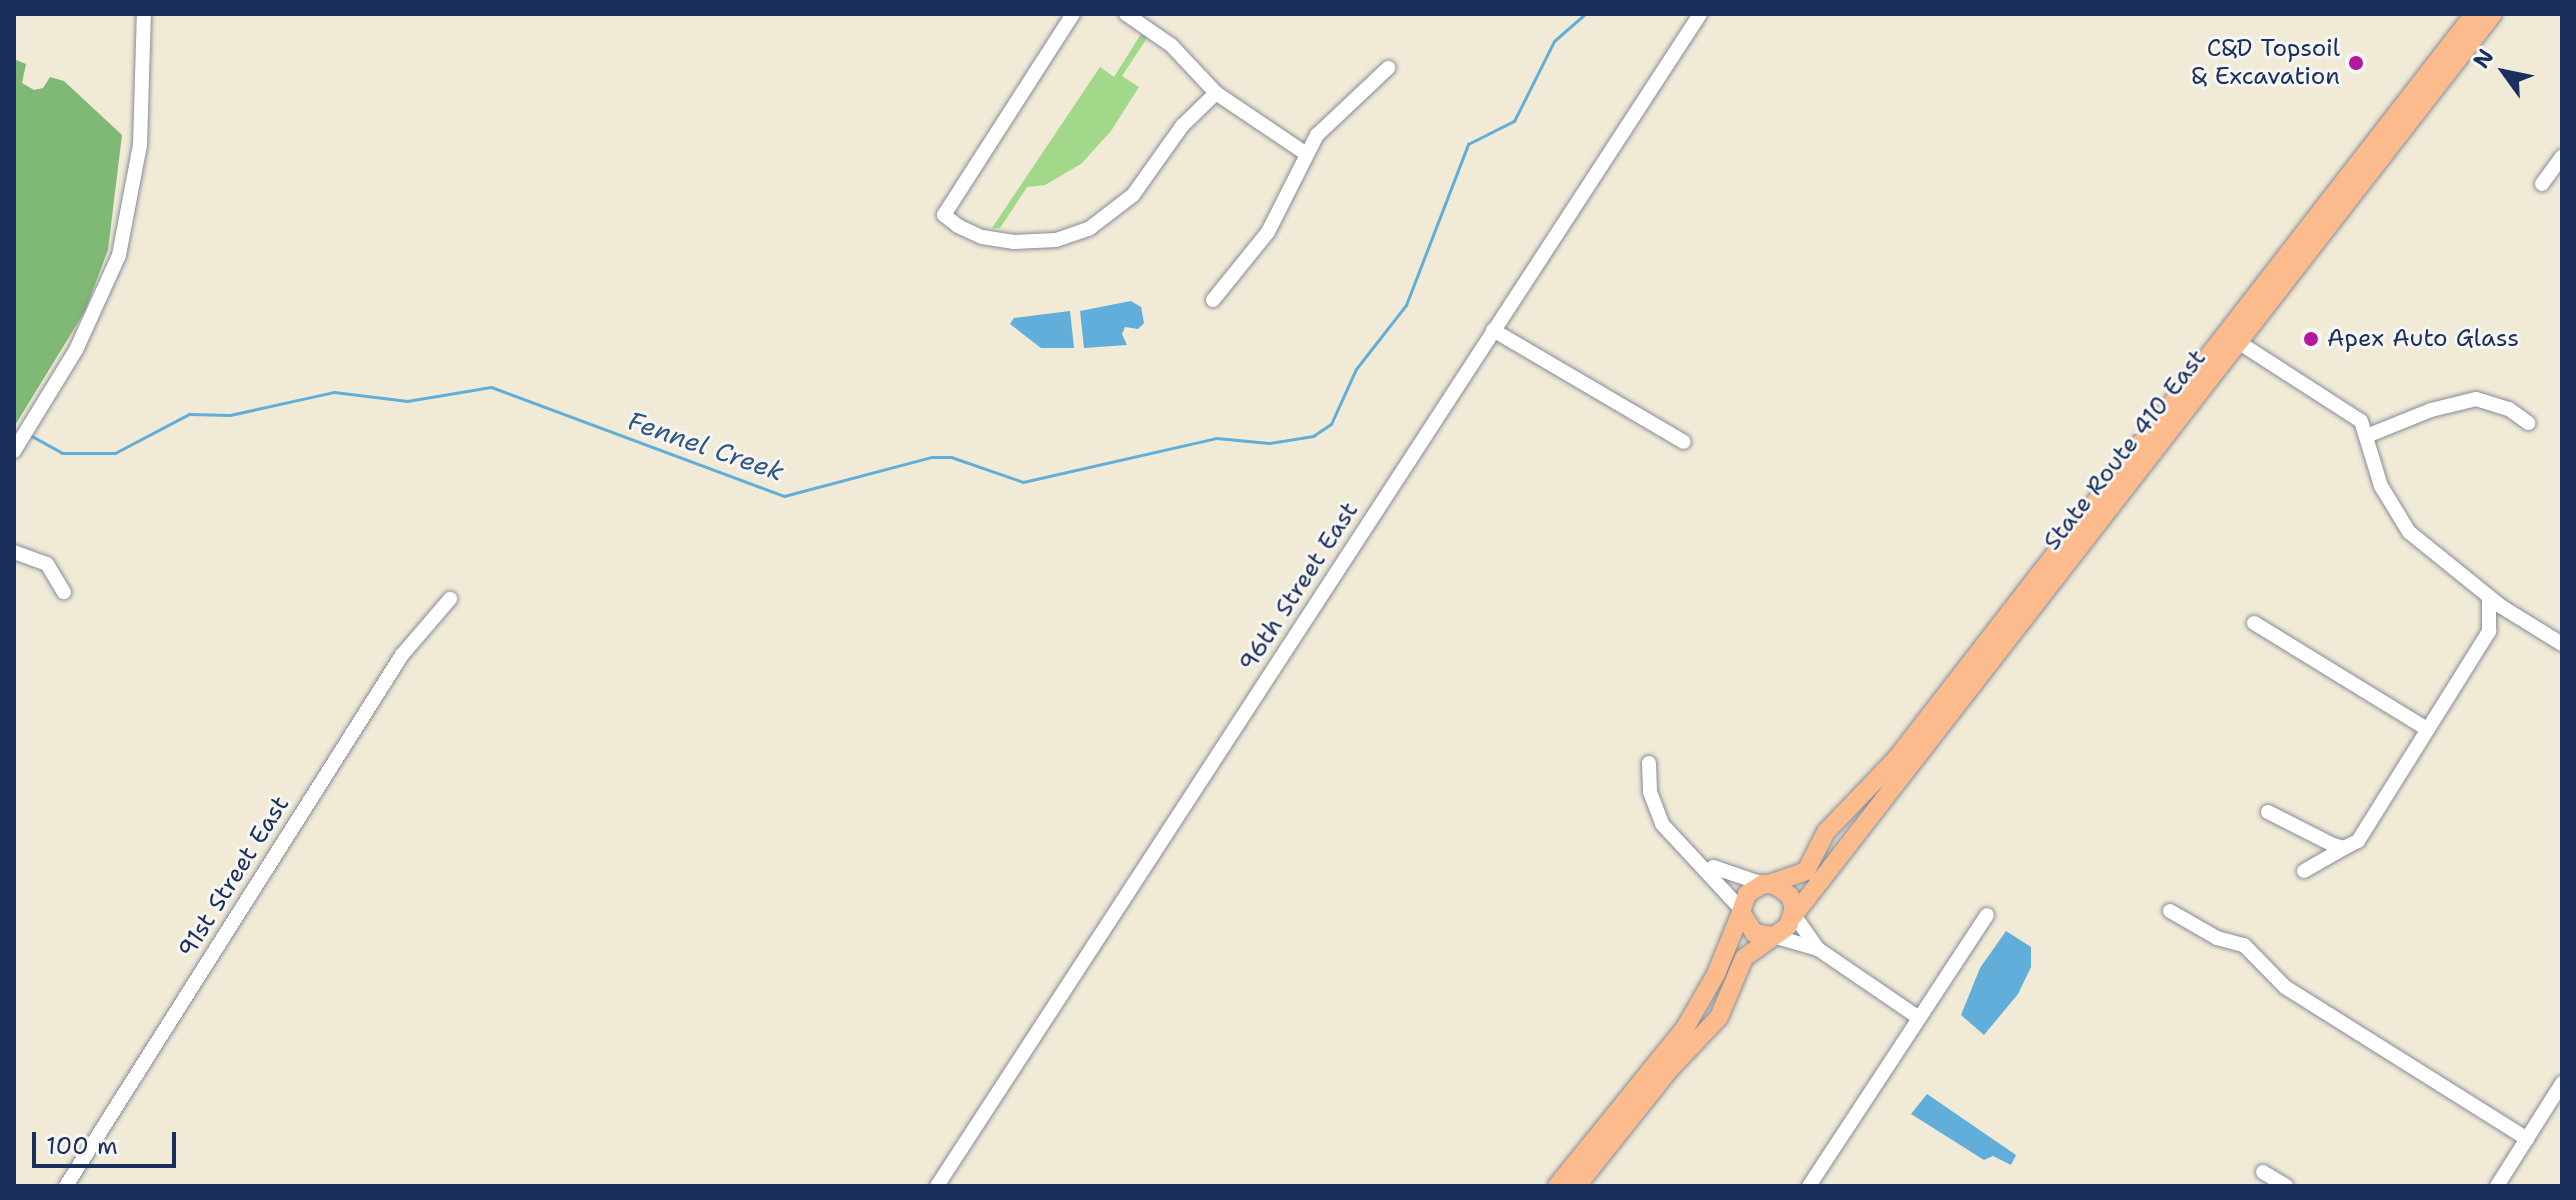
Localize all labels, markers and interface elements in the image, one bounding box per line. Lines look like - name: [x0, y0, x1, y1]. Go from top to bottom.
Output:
- north arrow: [2464, 32, 2544, 112]
- place label: C&D Topsoil & Excavation: [2192, 35, 2340, 91]
- text: N: [2467, 43, 2500, 74]
- marker: C&D Topsoil & Excavation: [2347, 54, 2365, 72]
- place label: Apex Auto Glass: [2327, 325, 2519, 353]
- marker: Apex Auto Glass: [2302, 330, 2320, 348]
- street label: State Route 410 East: [2038, 344, 2212, 556]
- water label: Fennel Creek: [624, 405, 788, 487]
- street label: 96th Street East: [1234, 497, 1364, 677]
- street label: 91st Street East: [173, 791, 295, 963]
- scale bar: [36, 1116, 180, 1166]
- text: 100 m: [46, 1130, 118, 1162]

